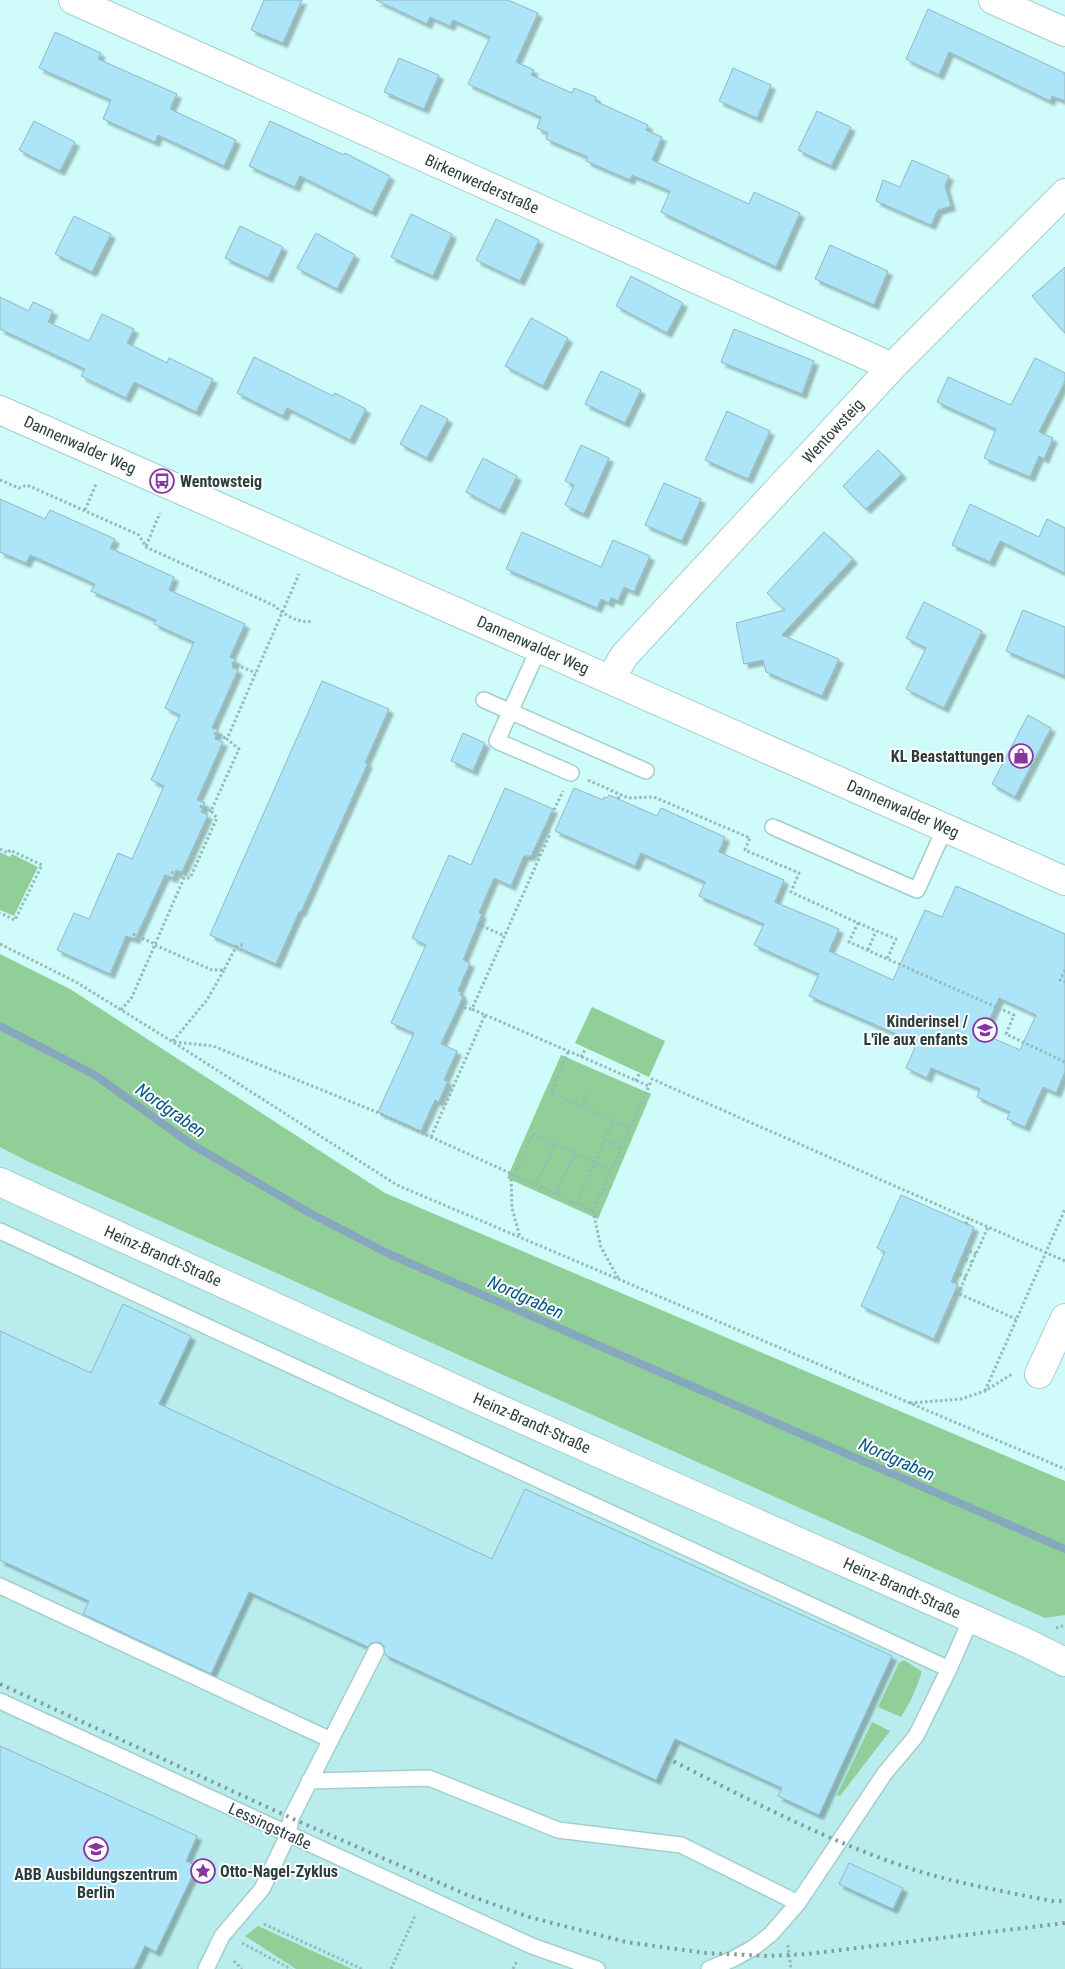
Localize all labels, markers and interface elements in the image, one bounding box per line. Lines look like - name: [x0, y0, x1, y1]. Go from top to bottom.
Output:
- street label: Birkenwerderstraße: [422, 150, 542, 218]
- street label: Wentowsteig: [798, 395, 868, 467]
- street label: Dannenwalder Weg: [21, 412, 139, 478]
- bus stop icon: Wentowsteig: [149, 468, 175, 494]
- place label: Wentowsteig: [180, 472, 262, 491]
- street label: Dannenwalder Weg: [474, 612, 592, 678]
- shop icon: KL Beastattungen: [1008, 743, 1034, 769]
- place label: KL Beastattungen: [891, 747, 1004, 766]
- street label: Dannenwalder Weg: [844, 776, 962, 842]
- place label: Kinderinsel / L'île aux enfants: [864, 1012, 969, 1049]
- school or university icon: Kinderinsel / L'île aux enfants: [972, 1017, 998, 1043]
- water label: Nordgraben: [132, 1078, 210, 1142]
- street label: Heinz-Brandt-Straße: [101, 1222, 225, 1290]
- water label: Nordgraben: [485, 1271, 567, 1323]
- street label: Heinz-Brandt-Straße: [470, 1389, 594, 1457]
- water label: Nordgraben: [856, 1433, 938, 1485]
- street label: Heinz-Brandt-Straße: [840, 1554, 964, 1622]
- street label: Lessingstraße: [226, 1799, 314, 1853]
- school or university icon: ABB Ausbildungszentrum Berlin: [83, 1836, 109, 1862]
- place icon: Otto-Nagel-Zyklus: [190, 1858, 216, 1884]
- place label: Otto-Nagel-Zyklus: [220, 1862, 338, 1881]
- place label: ABB Ausbildungszentrum Berlin: [14, 1865, 178, 1902]

